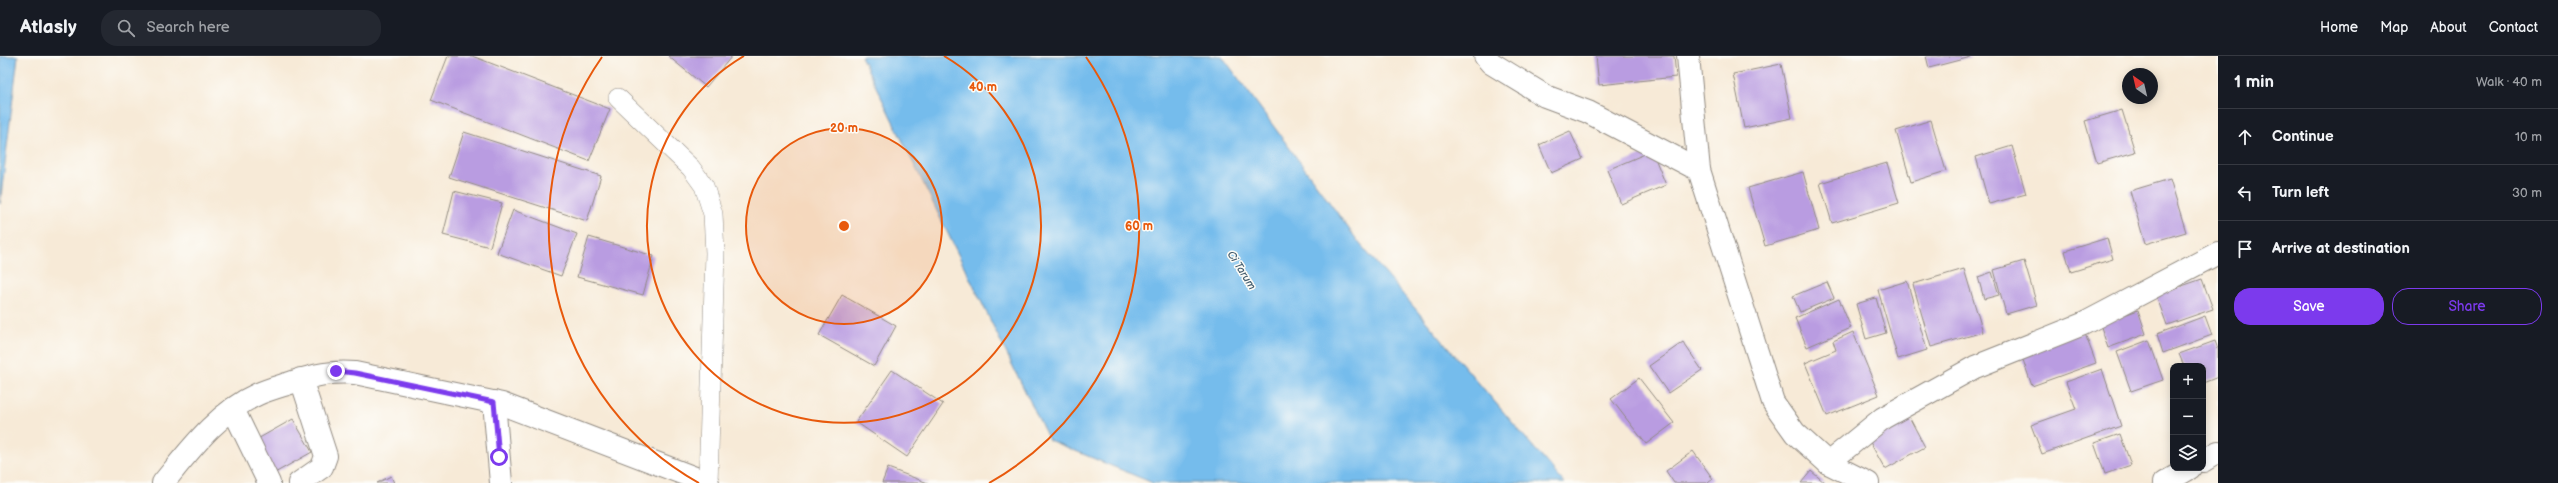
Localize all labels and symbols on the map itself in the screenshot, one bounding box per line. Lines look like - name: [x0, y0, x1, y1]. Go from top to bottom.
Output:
- north arrow: [2122, 68, 2158, 104]
- text: 40 m: [969, 80, 997, 95]
- text: 20 m: [830, 121, 858, 136]
- centre of rings: [837, 219, 851, 233]
- text: 60 m: [1125, 219, 1153, 234]
- water label: Ci Tarum: [1225, 248, 1259, 292]
- route end: [327, 362, 345, 380]
- route start: [490, 448, 508, 466]

